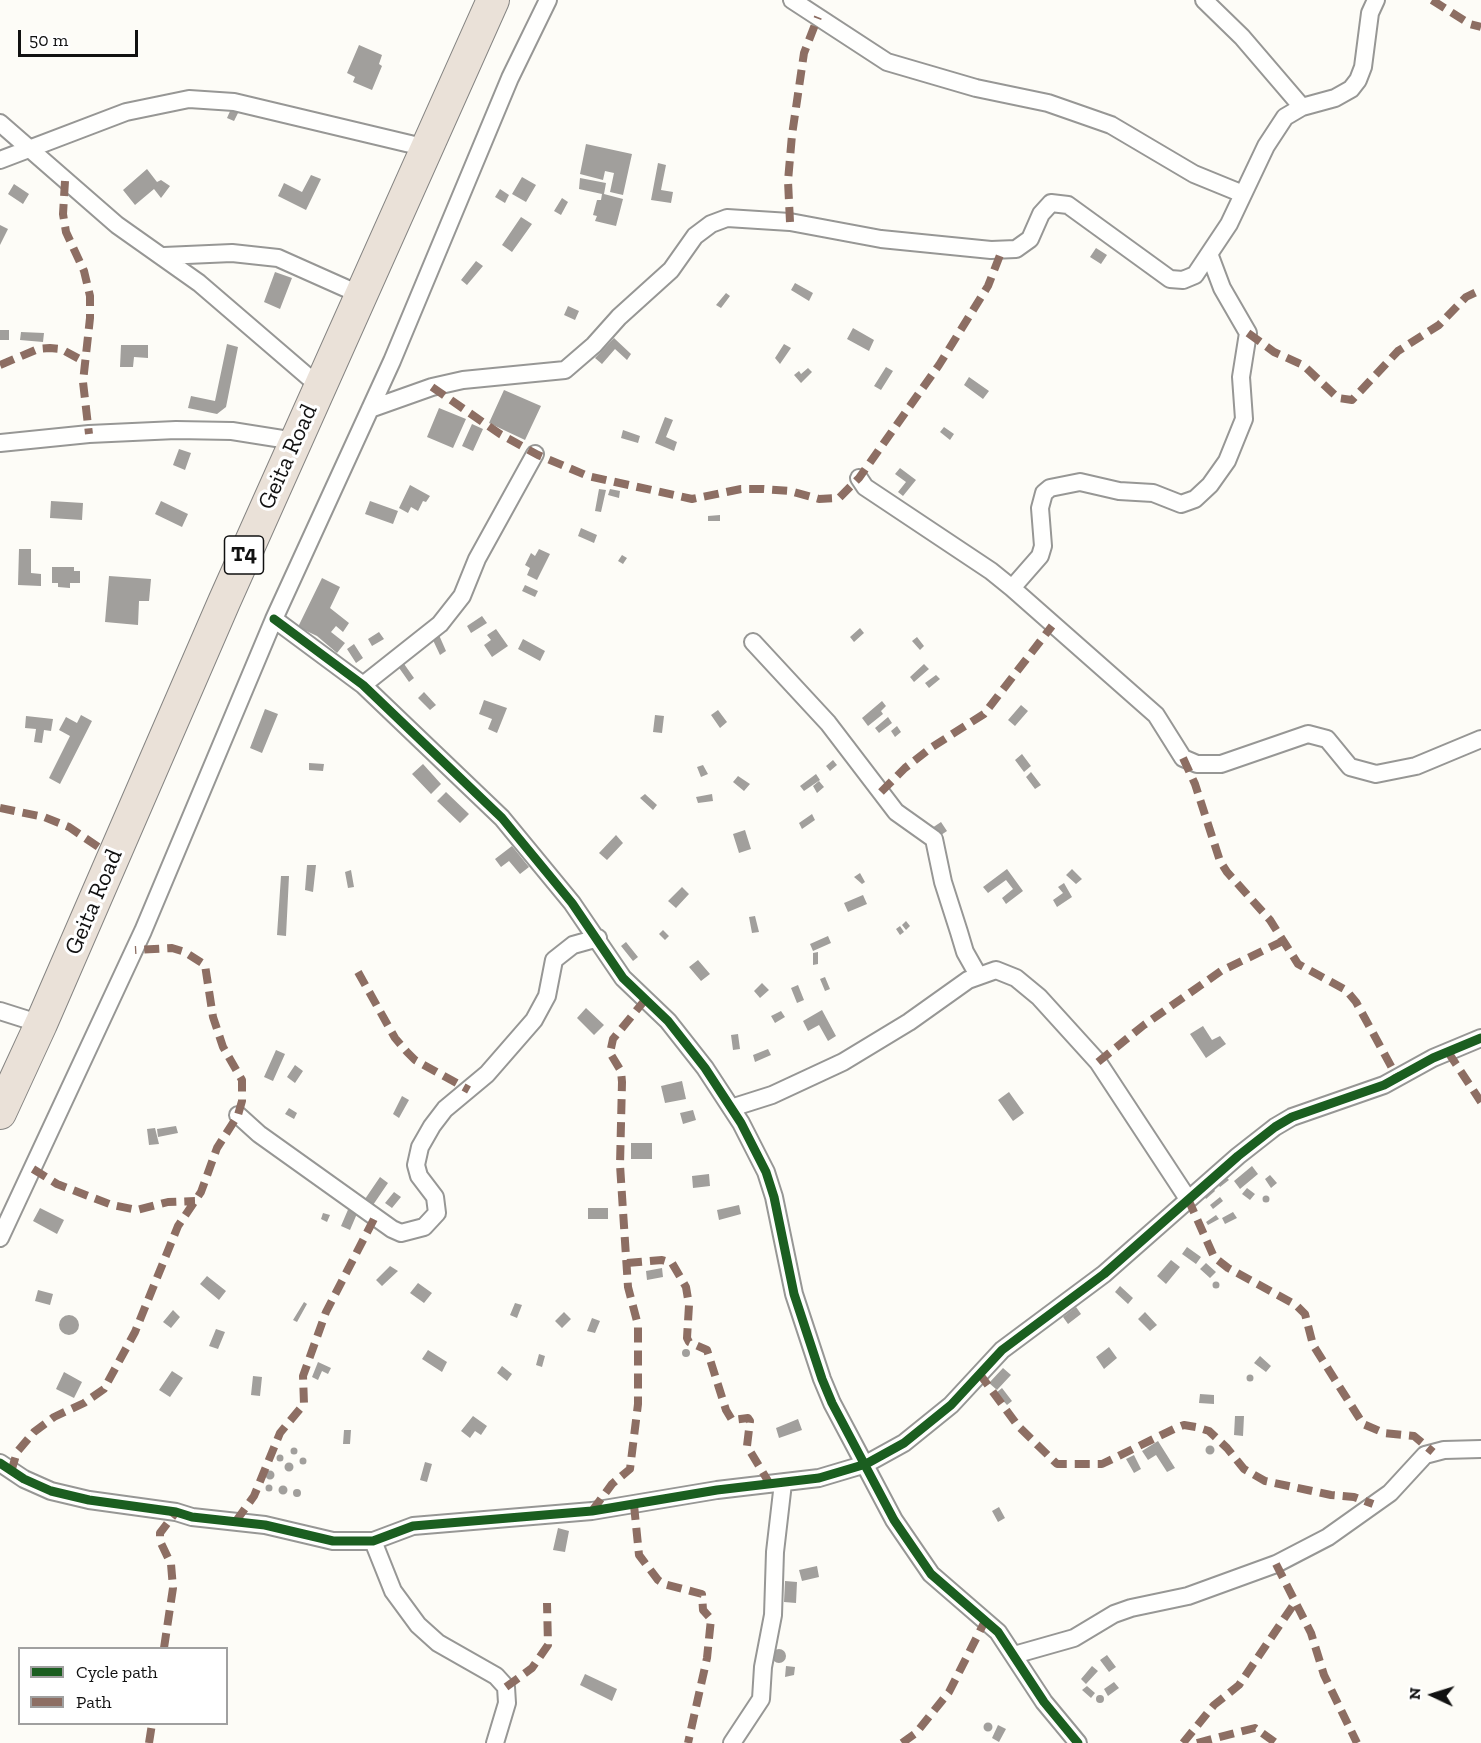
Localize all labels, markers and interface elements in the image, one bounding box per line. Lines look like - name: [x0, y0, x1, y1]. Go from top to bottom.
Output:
- scale bar: [21, 18, 141, 56]
- text: 50 m: [29, 29, 68, 51]
- street label: Geita Road: [252, 400, 324, 514]
- road number: T4: [224, 536, 264, 574]
- street label: Geita Road: [59, 845, 129, 959]
- legend: [18, 1647, 228, 1725]
- text: Cycle path: [76, 1661, 158, 1683]
- north arrow: [1403, 1665, 1463, 1725]
- text: N: [1405, 1687, 1424, 1700]
- text: Path: [76, 1691, 112, 1713]

